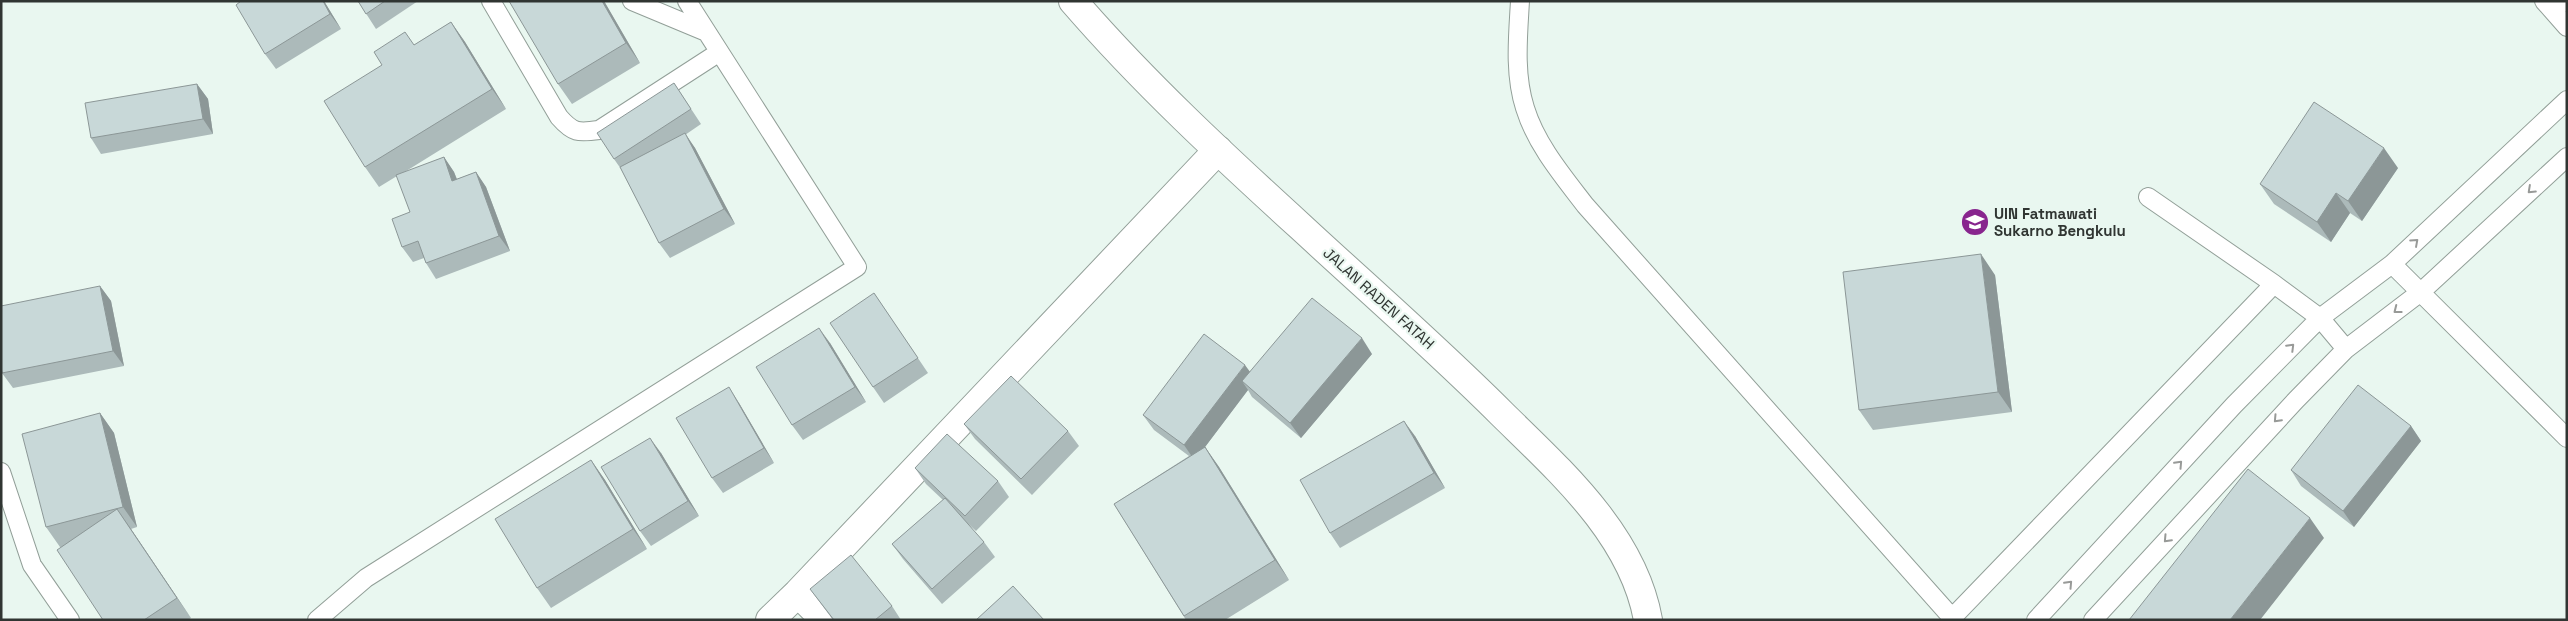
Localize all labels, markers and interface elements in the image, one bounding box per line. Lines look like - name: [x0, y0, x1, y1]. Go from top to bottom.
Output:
- one-way arrow: [2528, 184, 2537, 193]
- place label: UIN Fatmawati Sukarno Bengkulu: [1994, 204, 2126, 240]
- school or university icon: UIN Fatmawati Sukarno Bengkulu: [1960, 207, 1990, 237]
- one-way arrow: [2410, 239, 2419, 248]
- street label: JALAN RADEN FATAH: [1319, 243, 1439, 353]
- one-way arrow: [2393, 304, 2403, 313]
- one-way arrow: [2286, 344, 2295, 353]
- one-way arrow: [2274, 414, 2283, 423]
- one-way arrow: [2173, 461, 2182, 470]
- one-way arrow: [2164, 533, 2173, 542]
- one-way arrow: [2063, 580, 2072, 589]

